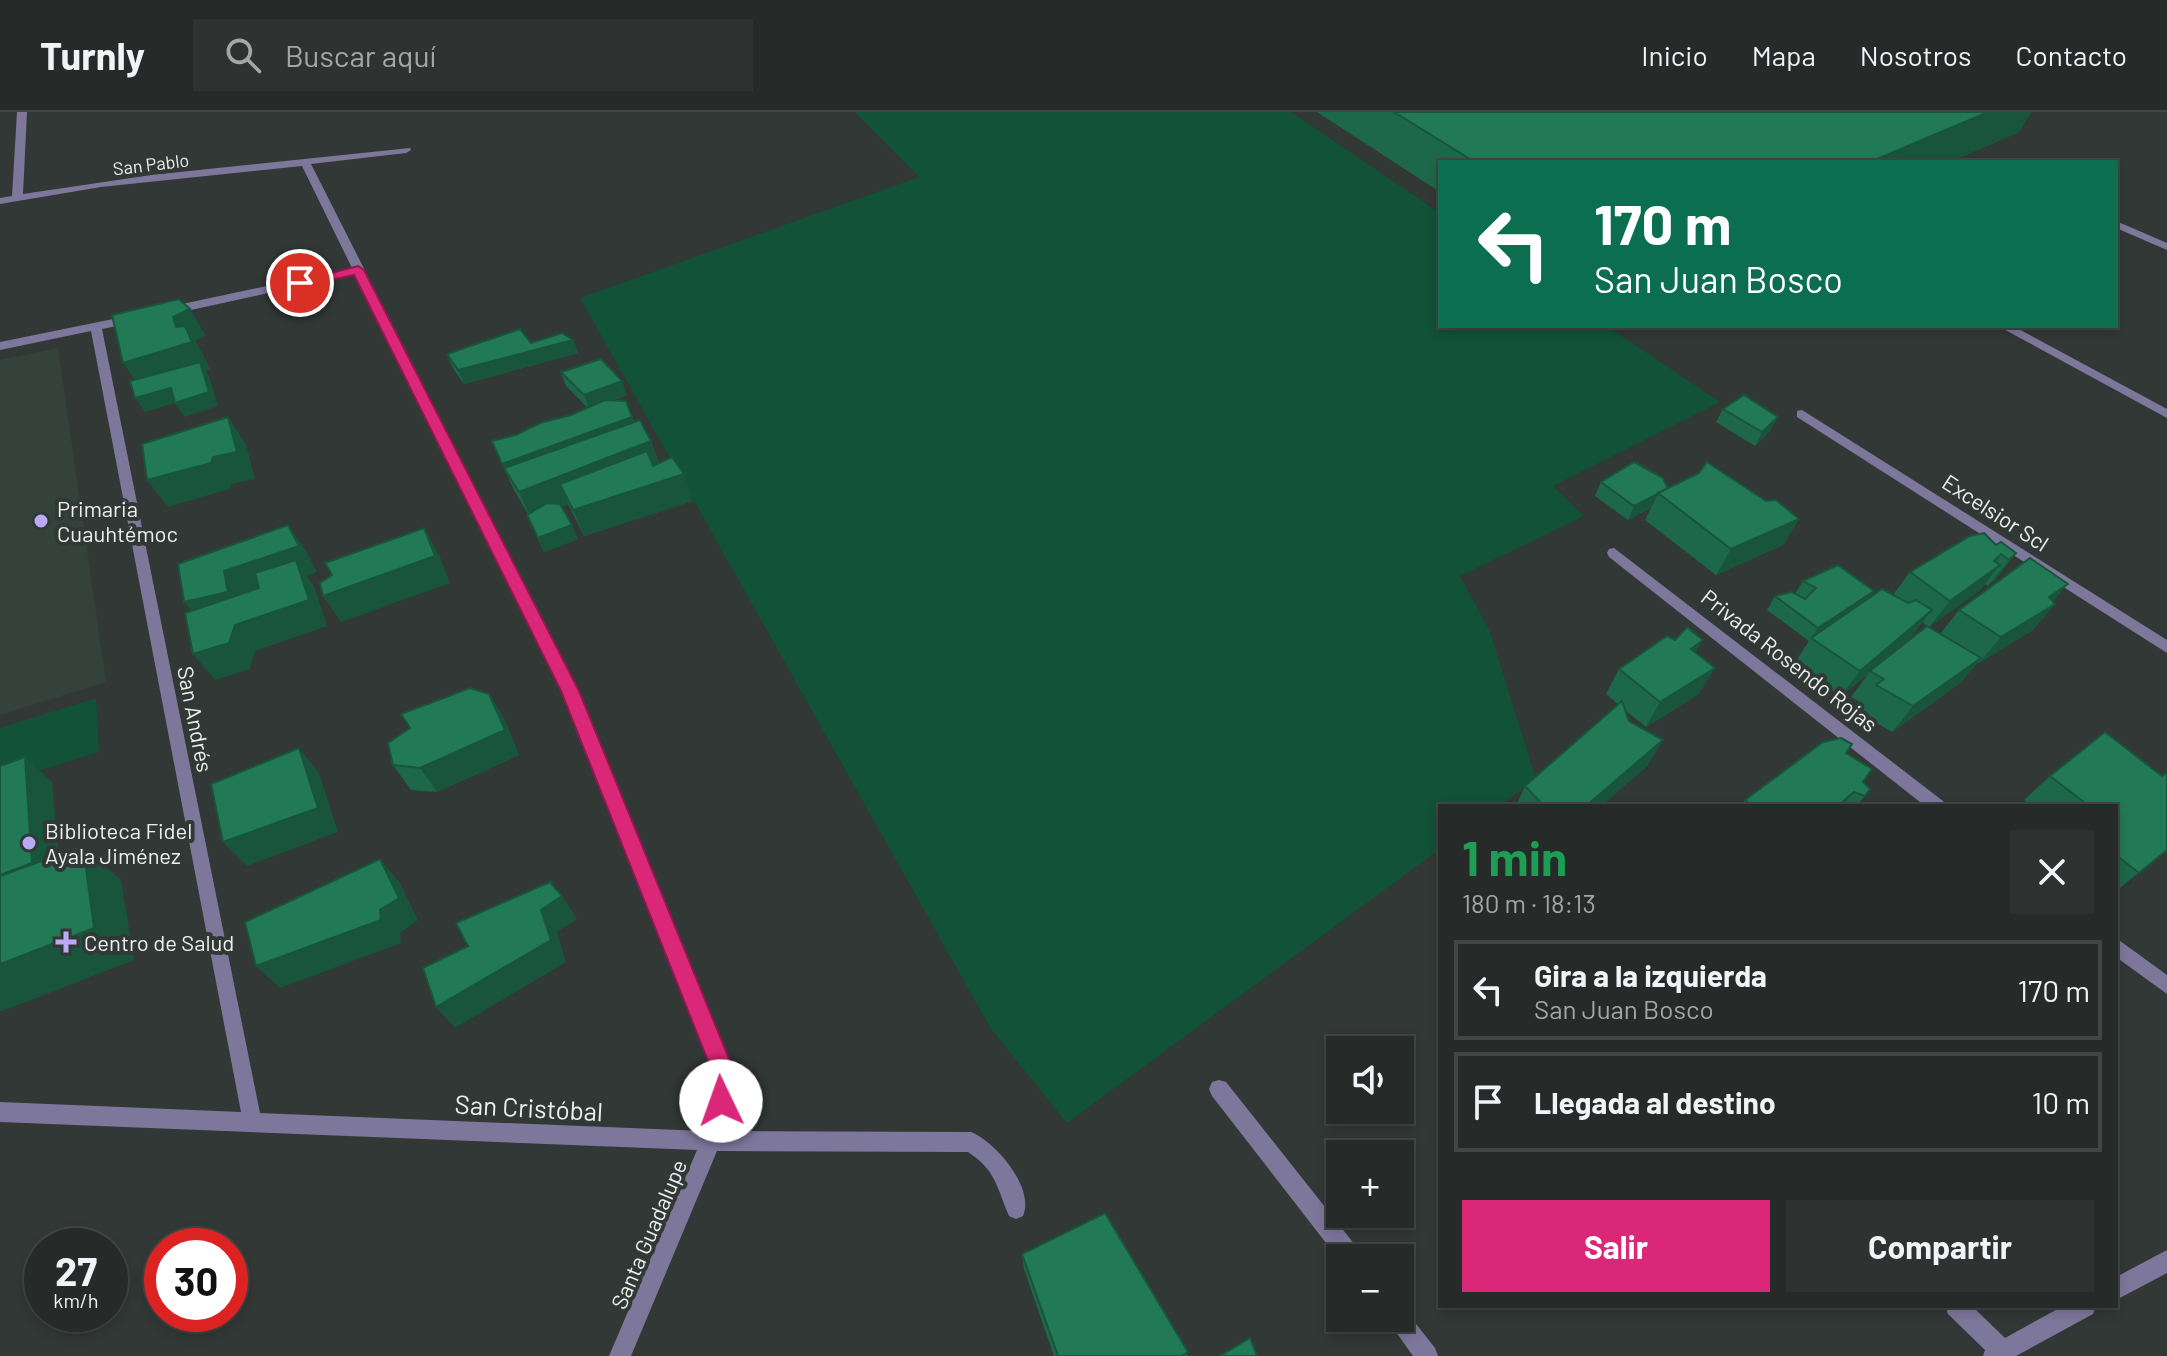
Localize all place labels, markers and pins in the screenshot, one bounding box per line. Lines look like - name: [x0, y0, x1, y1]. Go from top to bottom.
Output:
- pin: [266, 249, 334, 317]
- place label: Primaria Cuauhtémoc: [57, 495, 178, 546]
- marker: Primaria Cuauhtémoc: [32, 512, 50, 530]
- place label: Biblioteca Fidel Ayala Jiménez: [45, 817, 192, 868]
- marker: Biblioteca Fidel Ayala Jiménez: [20, 834, 38, 852]
- place label: Centro de Salud: [84, 929, 234, 955]
- marker: Centro de Salud: [55, 931, 77, 953]

